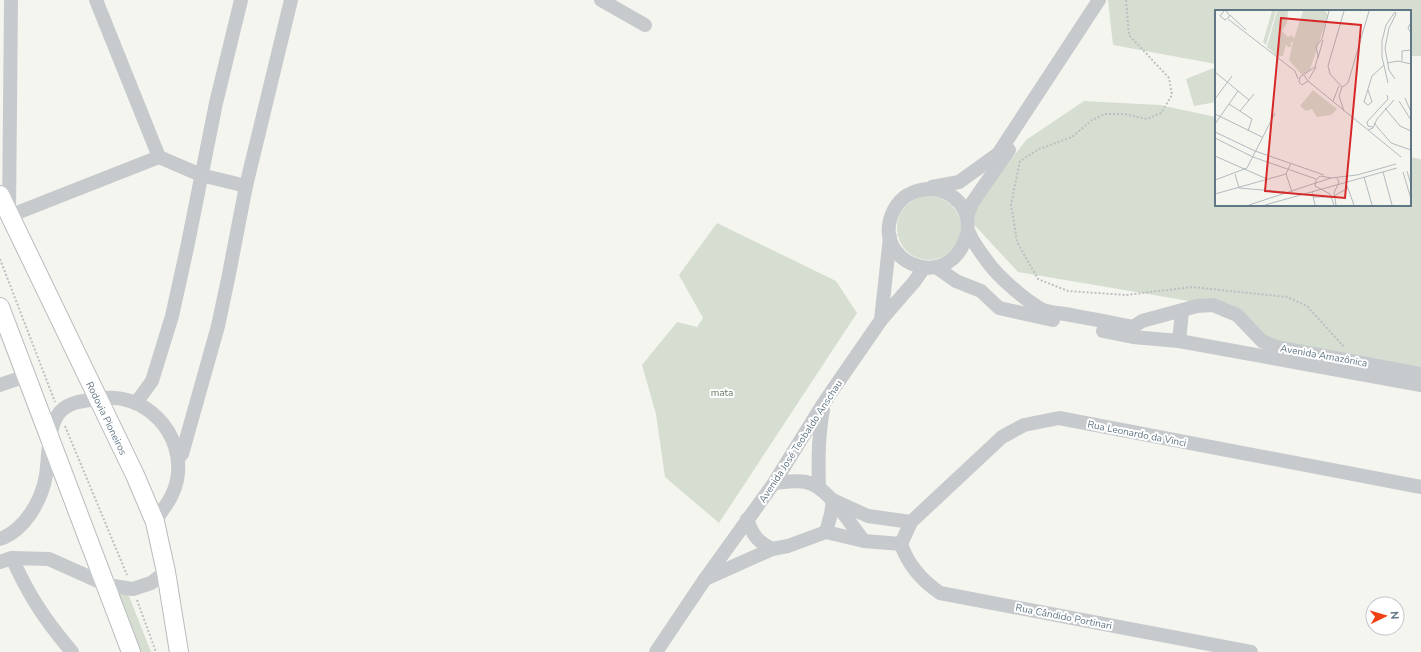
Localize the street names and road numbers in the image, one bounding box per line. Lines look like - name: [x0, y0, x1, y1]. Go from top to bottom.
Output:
- street label: Avenida Amazônica: [1279, 341, 1369, 371]
- street label: Avenida José Teobaldo Anschau: [756, 377, 846, 506]
- street label: Rodovia Pioneiros: [82, 379, 130, 458]
- street label: Rua Leonardo da Vinci: [1086, 418, 1187, 450]
- street label: Rua Cândido Portinari: [1014, 601, 1113, 633]

